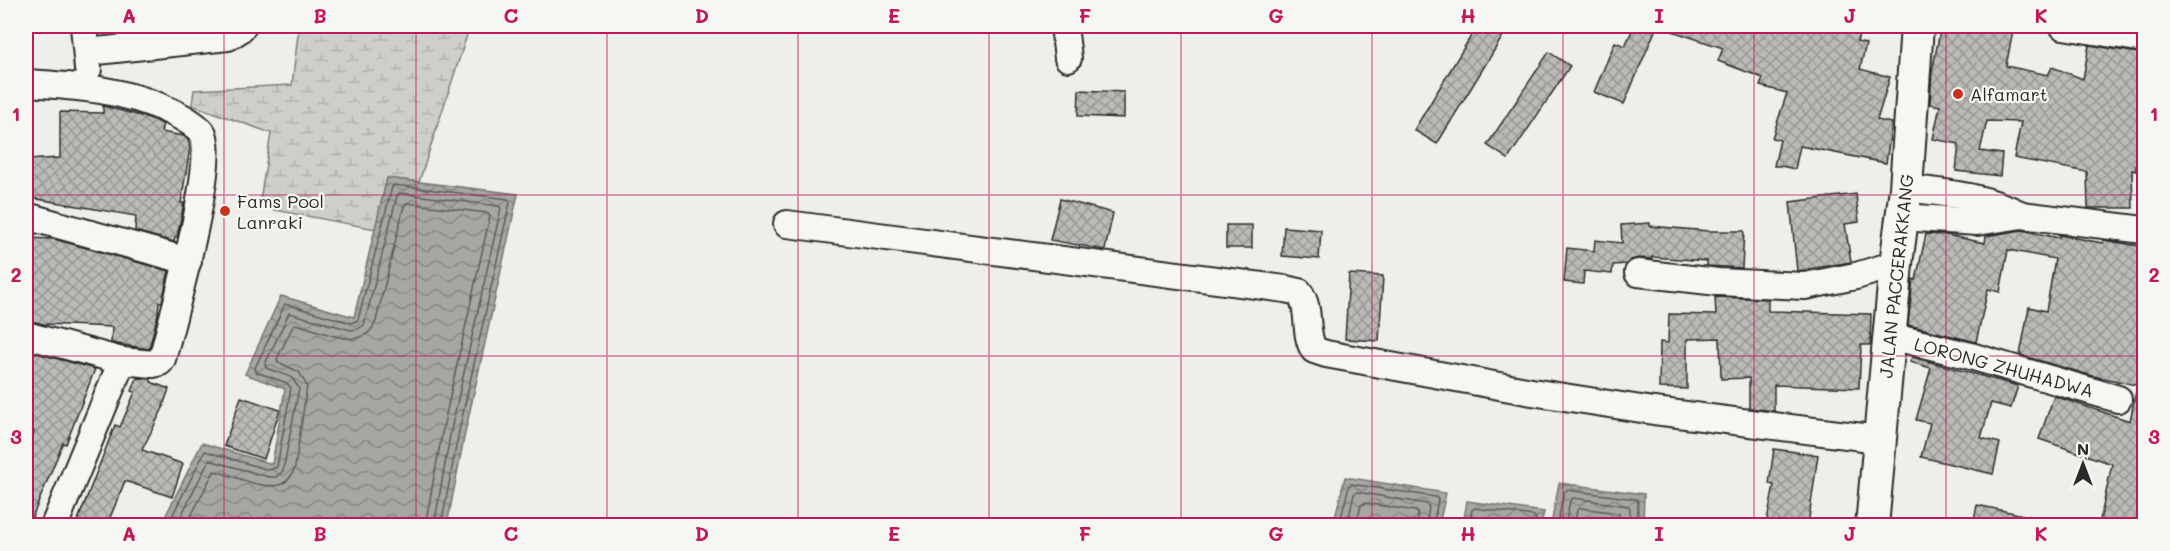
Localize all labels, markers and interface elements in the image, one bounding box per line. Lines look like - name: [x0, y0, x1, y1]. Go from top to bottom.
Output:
- text: A: [122, 2, 136, 28]
- text: B: [313, 2, 327, 28]
- text: C: [504, 2, 519, 28]
- text: D: [695, 2, 709, 28]
- text: E: [888, 2, 900, 28]
- text: F: [1079, 2, 1092, 28]
- text: G: [1268, 2, 1284, 28]
- text: H: [1460, 2, 1476, 28]
- text: I: [1654, 2, 1664, 28]
- text: J: [1843, 2, 1857, 28]
- text: K: [2034, 2, 2048, 28]
- place label: Alfamart: [1970, 82, 2048, 106]
- marker: Alfamart: [1951, 87, 1965, 101]
- text: 1: [12, 100, 20, 126]
- text: 1: [2150, 100, 2158, 126]
- street label: JALAN PACCERAKKANG: [1873, 173, 1919, 379]
- place label: Fams Pool Lanraki: [237, 189, 324, 234]
- marker: Fams Pool Lanraki: [218, 204, 232, 218]
- text: 2: [10, 261, 22, 287]
- text: 2: [2148, 261, 2160, 287]
- street label: LORONG ZHUHADWA: [1912, 331, 2096, 403]
- text: 3: [10, 423, 22, 449]
- text: 3: [2148, 423, 2160, 449]
- north arrow: [2053, 434, 2113, 494]
- text: N: [2077, 438, 2089, 459]
- text: A: [122, 520, 136, 546]
- text: B: [313, 520, 327, 546]
- text: C: [504, 520, 519, 546]
- text: D: [695, 520, 709, 546]
- text: E: [888, 520, 900, 546]
- text: F: [1079, 520, 1092, 546]
- text: G: [1268, 520, 1284, 546]
- text: H: [1460, 520, 1476, 546]
- text: I: [1654, 520, 1664, 546]
- text: J: [1843, 520, 1857, 546]
- text: K: [2034, 520, 2048, 546]

